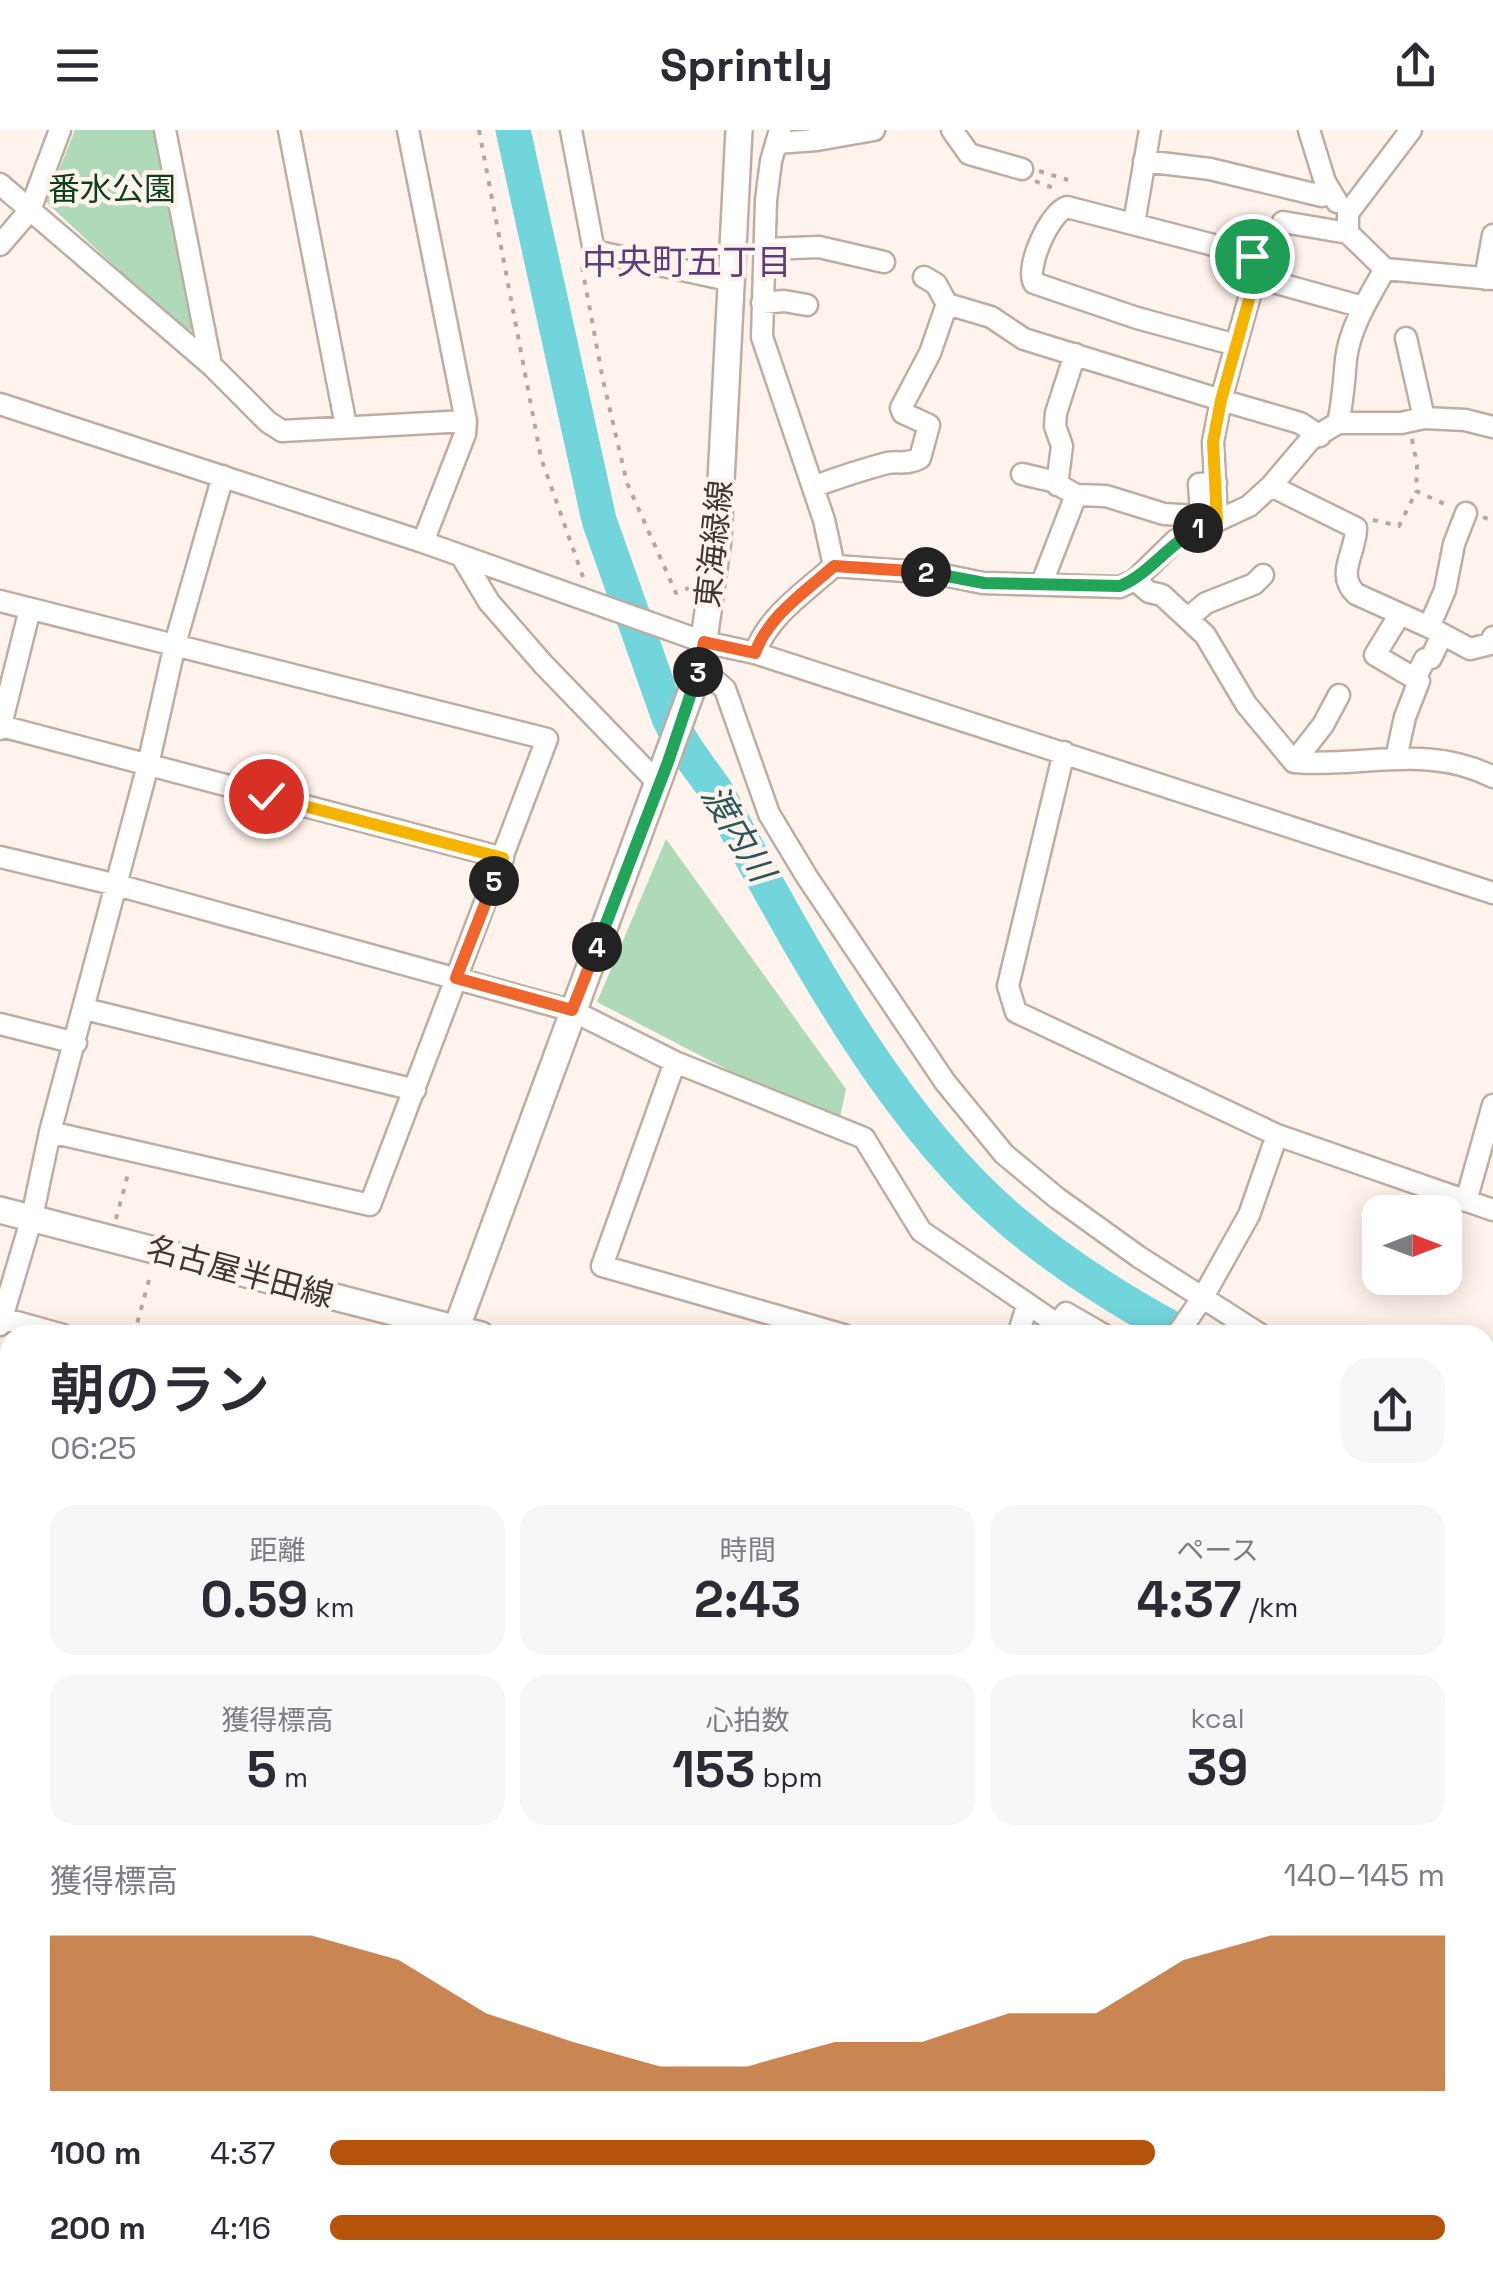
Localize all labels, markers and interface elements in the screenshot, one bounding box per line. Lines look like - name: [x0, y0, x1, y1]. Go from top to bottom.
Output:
- text: Sprintly: [660, 37, 833, 94]
- icon: menu: [50, 38, 105, 93]
- icon: share: [1388, 38, 1443, 93]
- park label: 番水公園: [48, 169, 176, 209]
- pin: [1210, 214, 1295, 299]
- icon: arrive: [1225, 229, 1280, 284]
- district label: 中央町五丁目: [582, 240, 792, 284]
- street label: 東海緑線: [687, 478, 741, 610]
- pin: 1: [1173, 503, 1223, 553]
- text: 1: [1192, 510, 1204, 546]
- pin: 2: [901, 547, 951, 597]
- text: 2: [918, 554, 934, 590]
- pin: 3: [673, 647, 723, 697]
- text: 3: [689, 654, 707, 690]
- pin: [224, 754, 309, 839]
- icon: check: [239, 769, 294, 824]
- water label: 渡内川: [692, 777, 786, 893]
- pin: 5: [469, 856, 519, 906]
- text: 5: [486, 863, 502, 899]
- pin: 4: [572, 922, 622, 972]
- text: 4: [588, 929, 606, 965]
- north arrow: [1362, 1195, 1462, 1295]
- map controls: [1362, 1195, 1462, 1295]
- street label: 名古屋半田線: [142, 1228, 338, 1316]
- text: 朝のラン: [50, 1355, 270, 1425]
- button: share: [1340, 1358, 1445, 1463]
- text: 06:25: [50, 1428, 137, 1468]
- text: 距離: [249, 1532, 306, 1568]
- text: 時間: [719, 1532, 776, 1568]
- text: ペース: [1176, 1532, 1259, 1568]
- text: 0.59: [201, 1568, 308, 1632]
- text: 2:43: [694, 1568, 801, 1632]
- text: 4:37: [1137, 1568, 1242, 1632]
- text: km: [308, 1589, 354, 1625]
- text: /km: [1242, 1589, 1298, 1625]
- text: kcal: [1190, 1700, 1245, 1736]
- text: 獲得標高: [221, 1702, 334, 1738]
- text: 心拍数: [705, 1702, 790, 1738]
- text: 39: [1187, 1736, 1248, 1800]
- text: 5: [247, 1738, 277, 1802]
- text: 153: [672, 1738, 755, 1802]
- text: m: [277, 1759, 308, 1795]
- text: bpm: [755, 1759, 823, 1795]
- text: 140–145 m: [1283, 1855, 1445, 1895]
- text: 獲得標高: [50, 1861, 178, 1901]
- text: 100 m: [50, 2133, 141, 2173]
- text: 4:37: [210, 2133, 275, 2173]
- text: 200 m: [50, 2208, 146, 2248]
- text: 4:16: [210, 2208, 271, 2248]

